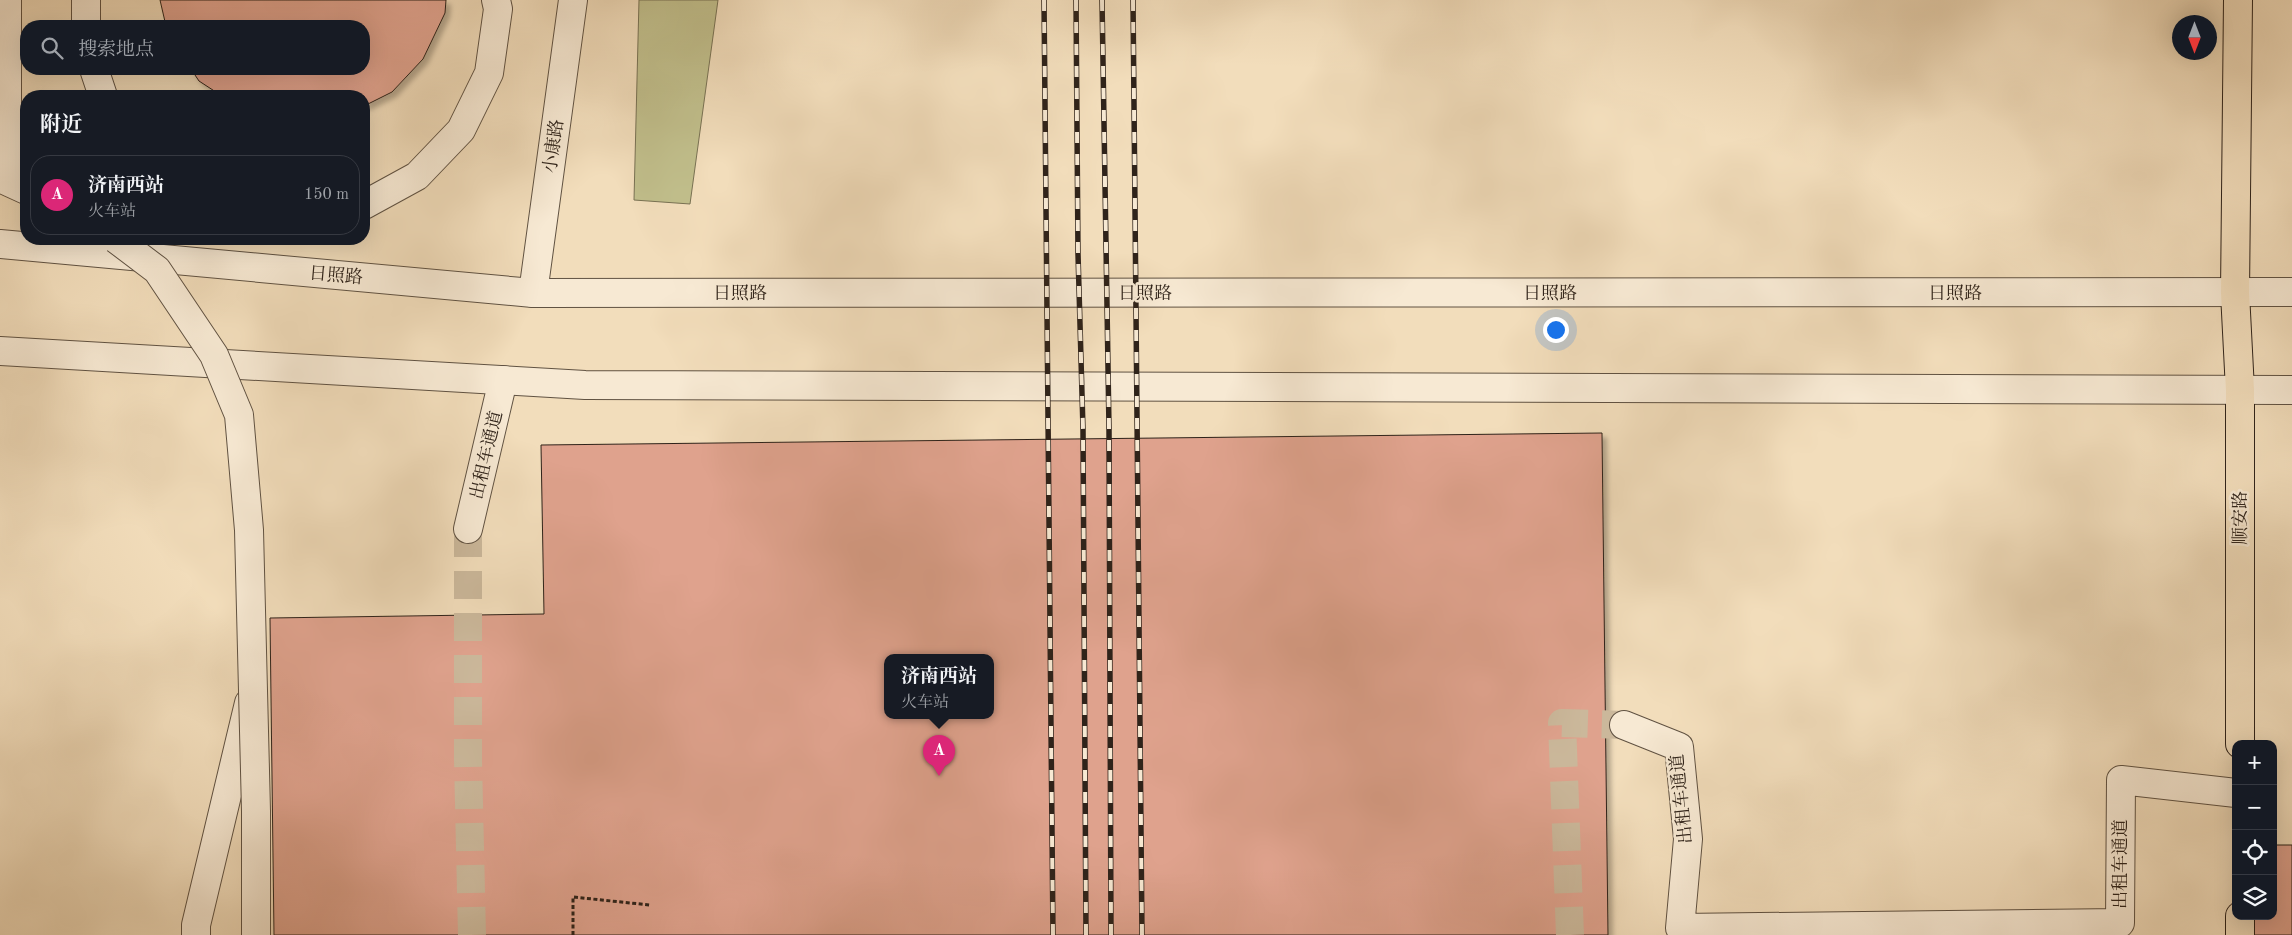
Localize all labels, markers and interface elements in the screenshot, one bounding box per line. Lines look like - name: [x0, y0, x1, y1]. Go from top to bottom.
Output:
- north arrow: [2172, 15, 2217, 60]
- search box: [20, 20, 370, 75]
- icon: search: [38, 34, 66, 62]
- text: 搜索地点: [78, 41, 154, 60]
- text: 附近: [40, 115, 82, 136]
- street label: 小康路: [539, 118, 567, 174]
- text: 济南西站: [88, 177, 164, 196]
- text: A: [51, 187, 63, 203]
- text: 150 m: [304, 187, 349, 203]
- text: 火车站: [88, 204, 136, 220]
- street label: 日照路: [308, 263, 364, 287]
- street label: 日照路: [713, 283, 767, 303]
- street label: 日照路: [1118, 283, 1172, 303]
- street label: 日照路: [1523, 283, 1577, 303]
- street label: 日照路: [1928, 283, 1982, 303]
- your location: [1543, 317, 1569, 343]
- street label: 出租车通道: [466, 409, 506, 501]
- street label: 顺安路: [2230, 491, 2250, 545]
- popup: [884, 654, 994, 719]
- text: 济南西站: [901, 668, 977, 687]
- text: 火车站: [901, 695, 949, 711]
- pin: A: [923, 735, 955, 776]
- map controls: [2232, 740, 2277, 920]
- button: +: [2232, 740, 2277, 785]
- street label: 出租车通道: [1666, 753, 1696, 845]
- button: −: [2232, 785, 2277, 830]
- street label: 出租车通道: [2110, 819, 2130, 909]
- button: locate: [2232, 830, 2277, 875]
- button: layers: [2232, 875, 2277, 920]

